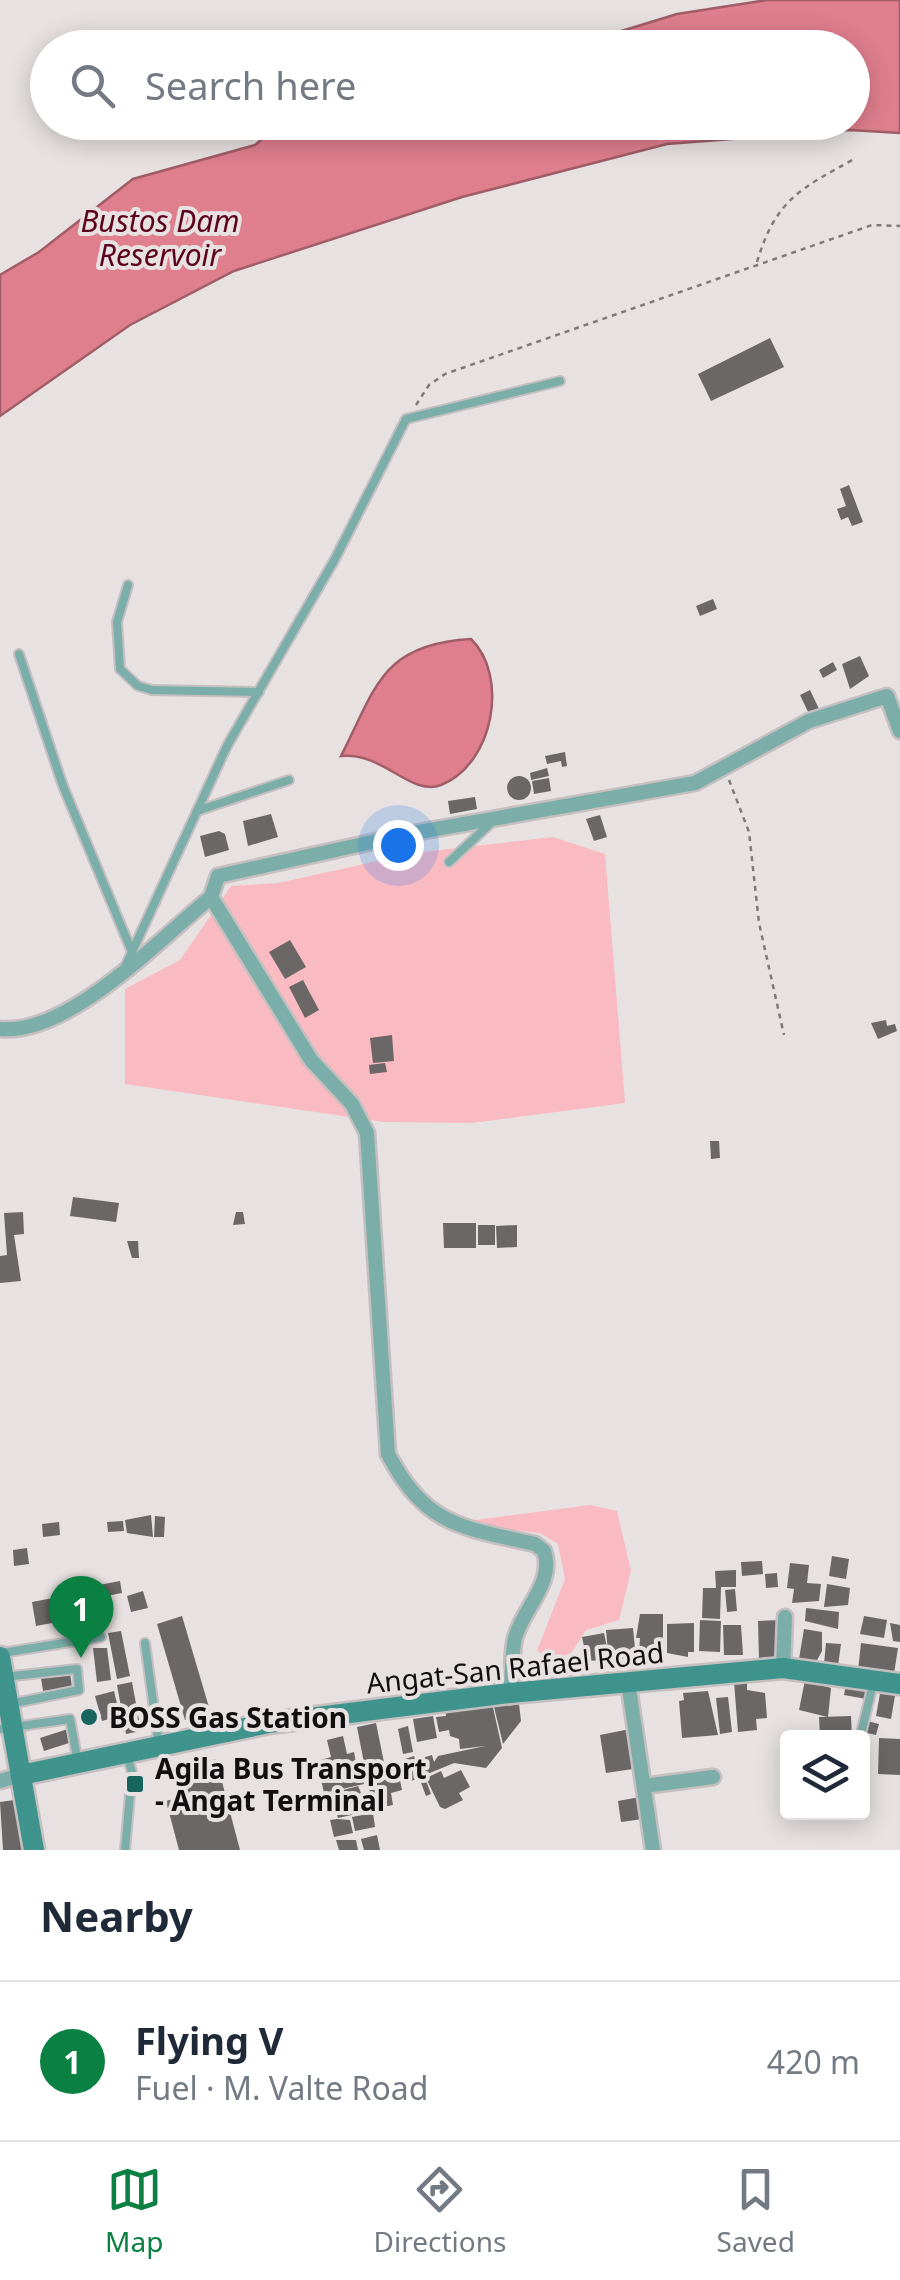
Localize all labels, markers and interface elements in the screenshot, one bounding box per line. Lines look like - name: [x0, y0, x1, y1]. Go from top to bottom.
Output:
- search box: [30, 30, 870, 140]
- icon: search: [65, 58, 120, 113]
- text: Search here: [145, 59, 356, 111]
- water label: Bustos Dam Reservoir: [80, 200, 240, 275]
- your location: [373, 820, 424, 871]
- pin: 1: [48, 1576, 114, 1658]
- street label: Angat-San Rafael Road: [364, 1632, 666, 1702]
- place label: BOSS Gas Station: [109, 1698, 347, 1736]
- marker: BOSS Gas Station: [78, 1706, 100, 1728]
- map controls: [780, 1730, 870, 1820]
- button: layers: [780, 1730, 870, 1820]
- place label: Agila Bus Transport - Angat Terminal: [155, 1749, 427, 1819]
- marker: Agila Bus Transport - Angat Terminal: [124, 1773, 146, 1795]
- text: Nearby: [40, 1887, 193, 1944]
- text: Flying V: [135, 2014, 284, 2066]
- text: 1: [63, 2040, 82, 2083]
- text: 420 m: [767, 2040, 860, 2083]
- text: Fuel · M. Valte Road: [135, 2066, 428, 2109]
- tab: Map: [105, 2162, 163, 2260]
- tab: Directions: [374, 2162, 506, 2260]
- tab: Saved: [717, 2162, 795, 2260]

